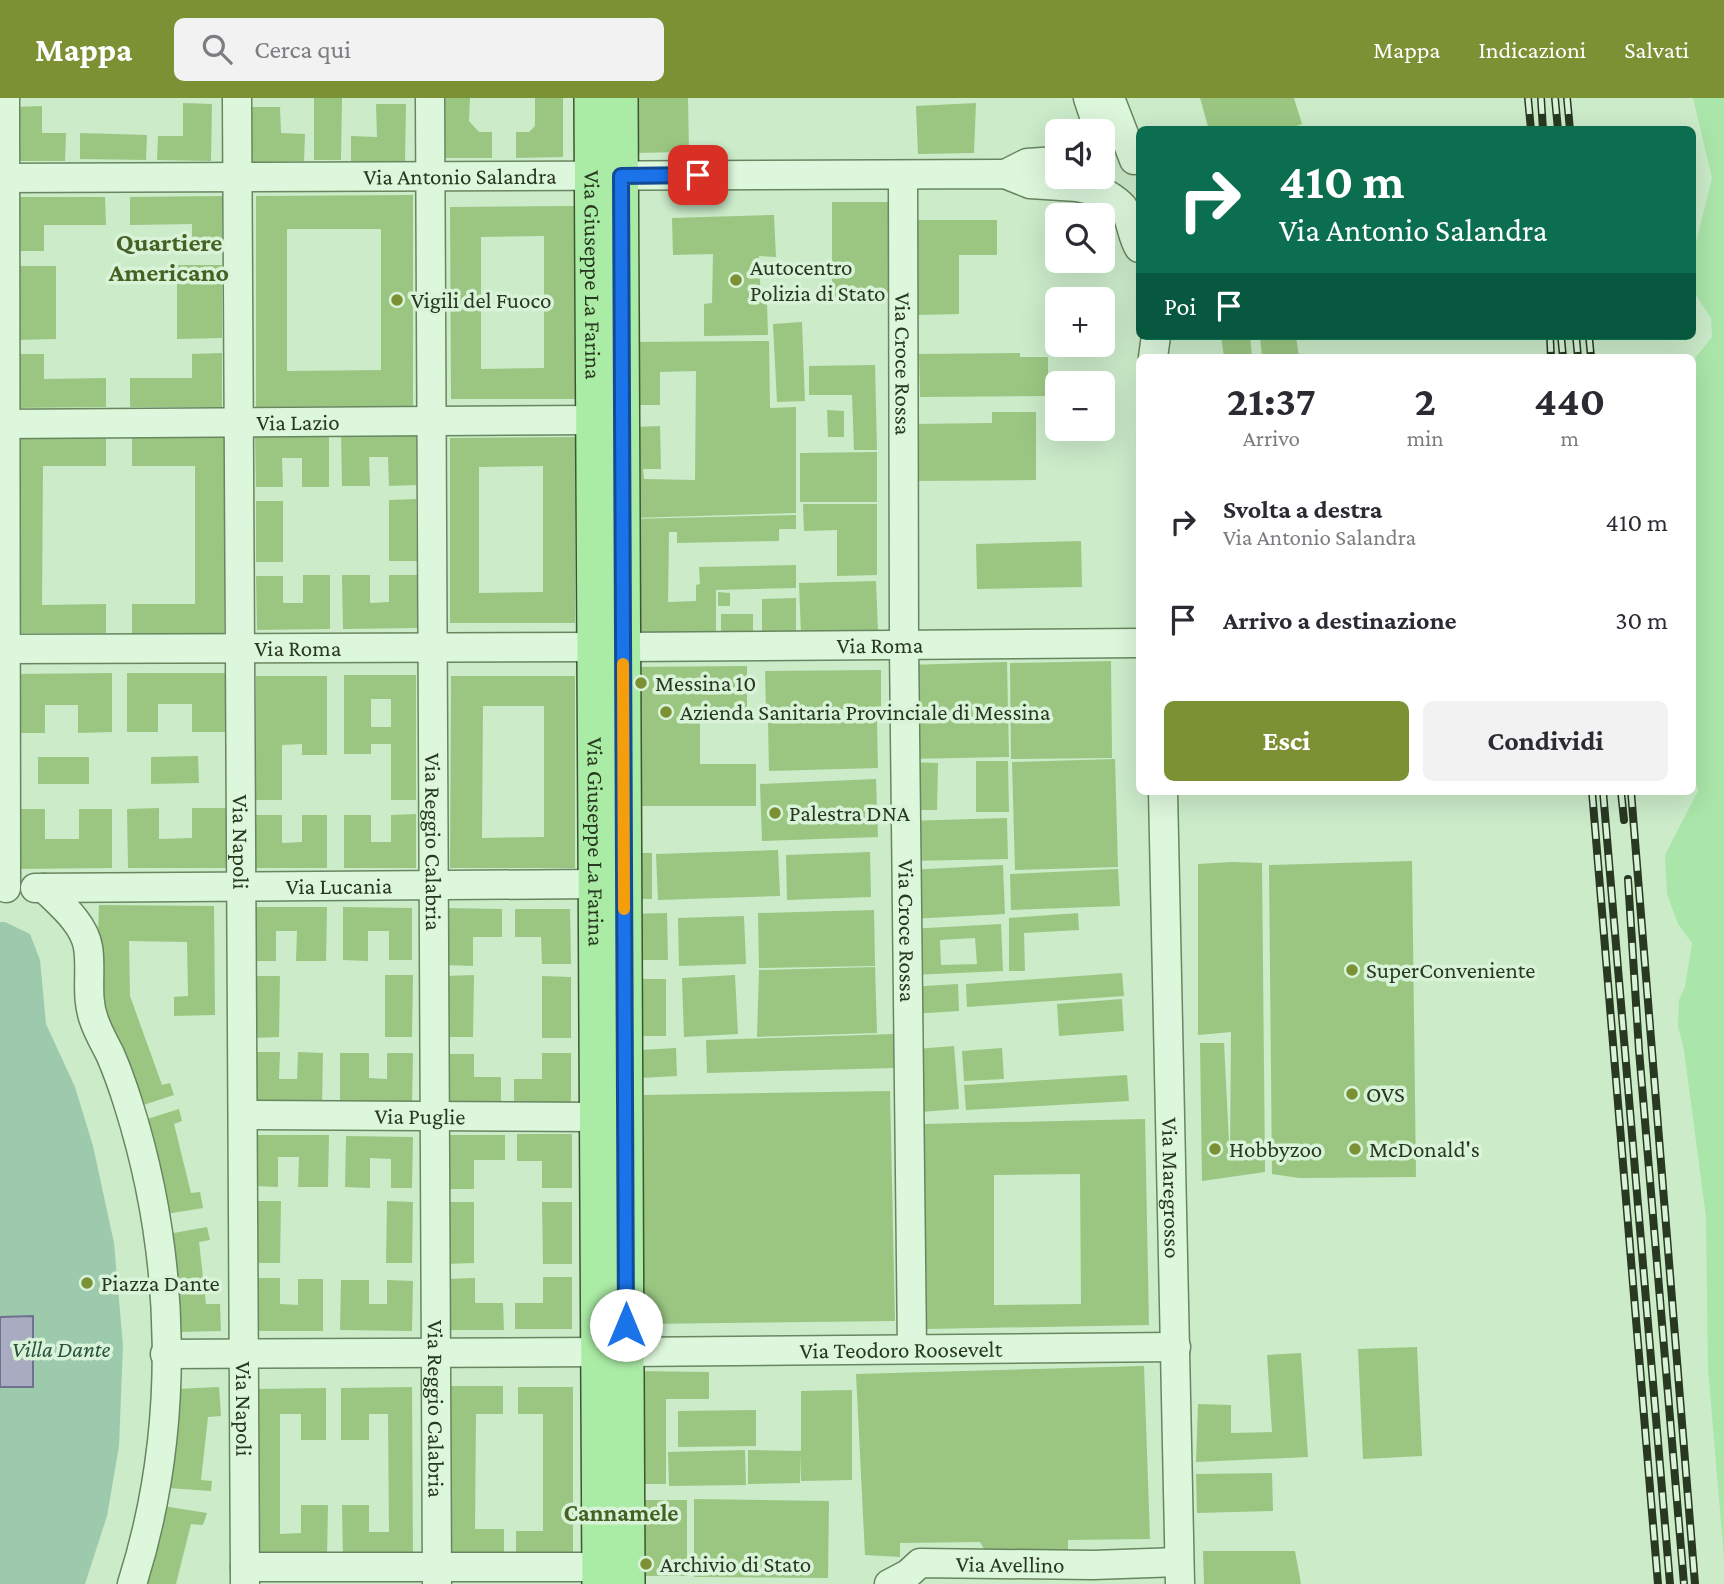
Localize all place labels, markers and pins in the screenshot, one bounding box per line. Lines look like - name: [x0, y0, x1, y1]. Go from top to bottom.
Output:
- pin: [668, 145, 728, 205]
- place label: Autocentro Polizia di Stato: [750, 254, 886, 306]
- marker: Autocentro Polizia di Stato: [728, 272, 744, 288]
- place label: Vigili del Fuoco: [411, 287, 551, 313]
- marker: Vigili del Fuoco: [389, 292, 405, 308]
- place label: Messina 10: [655, 670, 756, 696]
- marker: Messina 10: [633, 675, 649, 691]
- place label: Azienda Sanitaria Provinciale di Messina: [680, 699, 1051, 725]
- marker: Azienda Sanitaria Provinciale di Messina: [658, 704, 674, 720]
- place label: Palestra DNA: [789, 800, 911, 826]
- marker: Palestra DNA: [767, 805, 783, 821]
- place label: SuperConveniente: [1366, 957, 1535, 983]
- marker: SuperConveniente: [1344, 962, 1360, 978]
- place label: OVS: [1366, 1081, 1405, 1107]
- marker: OVS: [1344, 1086, 1360, 1102]
- place label: Hobbyzoo: [1229, 1136, 1322, 1162]
- place label: McDonald's: [1369, 1136, 1480, 1162]
- marker: Hobbyzoo: [1207, 1141, 1223, 1157]
- marker: McDonald's: [1347, 1141, 1363, 1157]
- place label: Piazza Dante: [101, 1270, 220, 1296]
- marker: Piazza Dante: [79, 1275, 95, 1291]
- place label: Archivio di Stato: [660, 1551, 811, 1577]
- marker: Archivio di Stato: [638, 1556, 654, 1572]

